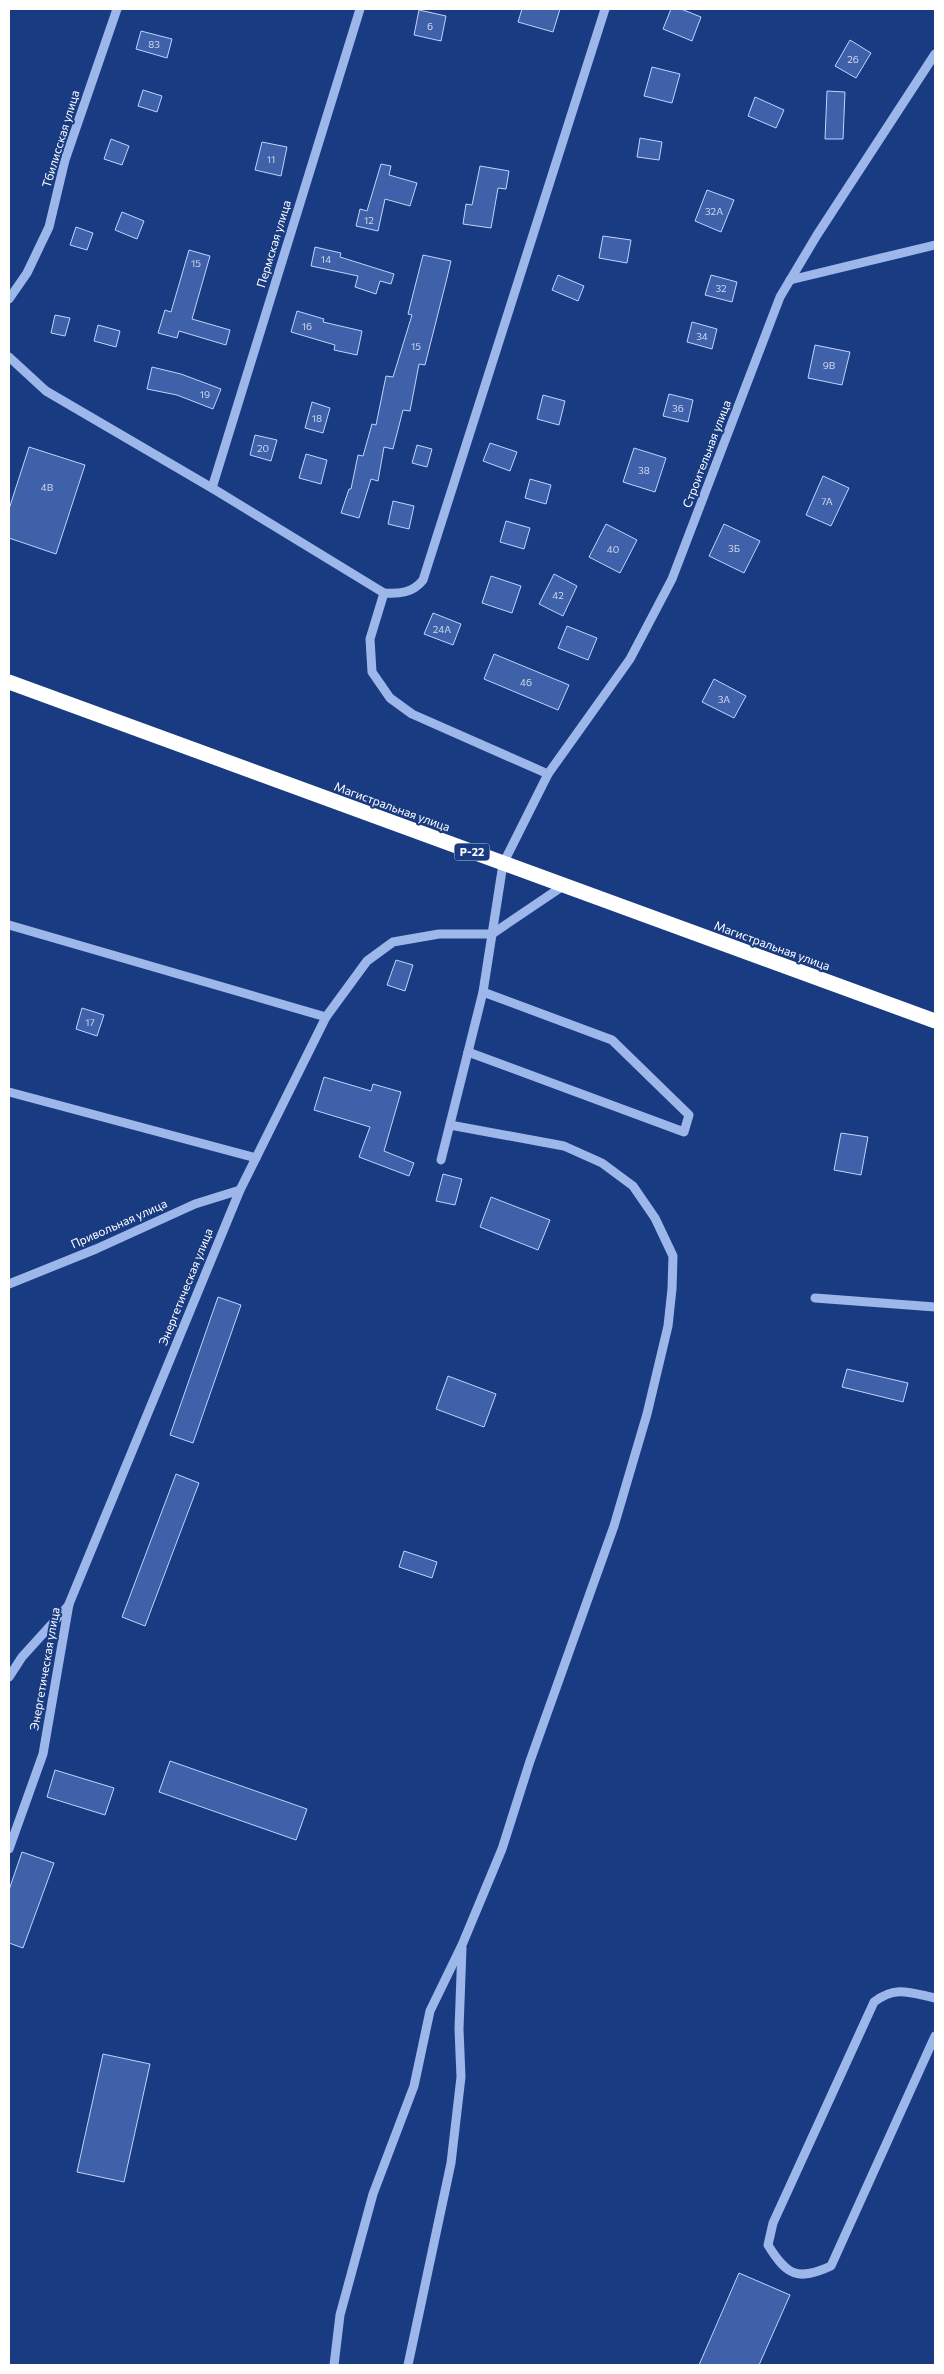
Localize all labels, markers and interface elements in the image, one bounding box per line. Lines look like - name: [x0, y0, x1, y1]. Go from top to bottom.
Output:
- house number: 6: [427, 20, 433, 32]
- house number: 83: [148, 38, 160, 50]
- house number: 26: [847, 53, 859, 65]
- street label: Тбилисская улица: [39, 88, 82, 189]
- house number: 11: [267, 153, 275, 165]
- street label: Пермская улица: [253, 198, 293, 289]
- house number: 32А: [705, 205, 723, 217]
- house number: 12: [364, 214, 374, 226]
- house number: 14: [321, 253, 331, 265]
- house number: 15: [191, 257, 201, 269]
- house number: 32: [715, 282, 727, 294]
- house number: 16: [302, 320, 312, 332]
- house number: 34: [696, 330, 708, 342]
- house number: 15: [411, 340, 421, 352]
- house number: 9В: [823, 359, 836, 371]
- house number: 19: [200, 388, 210, 400]
- street label: Строительная улица: [679, 398, 733, 509]
- house number: 36: [672, 402, 684, 414]
- house number: 18: [312, 412, 322, 424]
- house number: 20: [257, 442, 269, 454]
- house number: 38: [638, 464, 650, 476]
- house number: 4В: [41, 481, 54, 493]
- house number: 7А: [821, 495, 833, 507]
- house number: 3Б: [728, 542, 740, 554]
- house number: 40: [607, 543, 619, 555]
- house number: 42: [552, 589, 564, 601]
- house number: 24А: [433, 623, 451, 635]
- house number: 46: [520, 676, 532, 688]
- house number: 3А: [718, 693, 730, 705]
- street label: Магистральная улица: [333, 779, 452, 834]
- road number: Р-22: [454, 844, 490, 860]
- street label: Магистральная улица: [713, 918, 832, 973]
- house number: 17: [85, 1016, 95, 1028]
- street label: Привольная улица: [68, 1196, 169, 1251]
- street label: Энергетическая улица: [155, 1226, 215, 1347]
- street label: Энергетическая улица: [26, 1606, 62, 1732]

